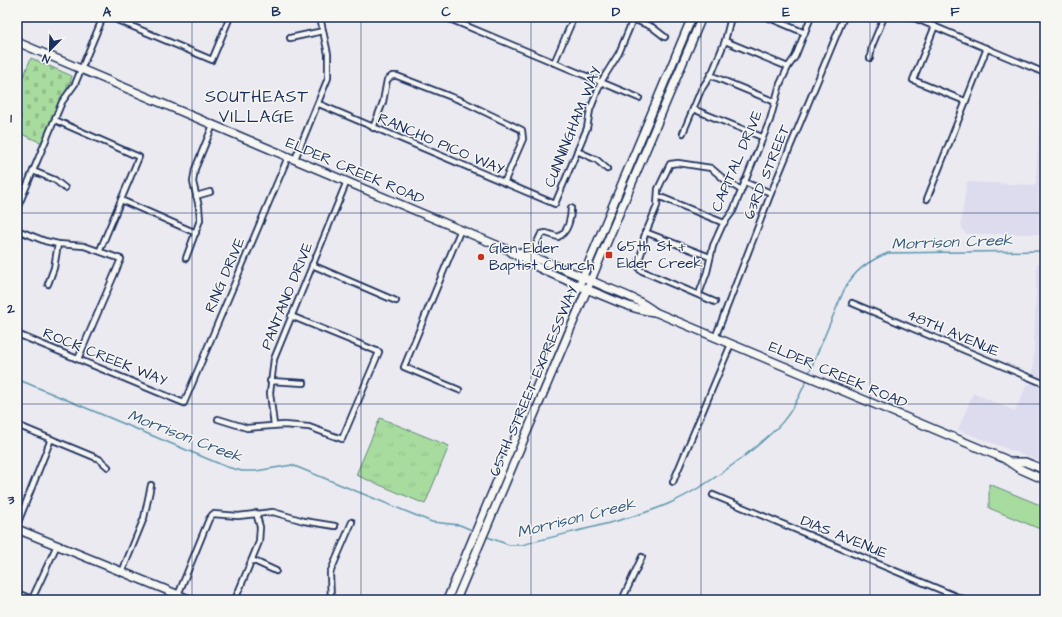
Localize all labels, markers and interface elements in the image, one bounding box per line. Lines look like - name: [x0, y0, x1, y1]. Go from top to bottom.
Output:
- text: A: [103, 3, 112, 21]
- text: B: [271, 3, 281, 21]
- text: C: [441, 3, 451, 21]
- text: D: [612, 3, 621, 21]
- text: E: [782, 3, 790, 21]
- text: F: [950, 3, 960, 21]
- north arrow: [30, 30, 70, 70]
- text: N: [40, 50, 52, 67]
- street label: CUNNINGHAM WAY: [539, 63, 607, 191]
- district label: SOUTHEAST VILLAGE: [205, 85, 309, 129]
- street label: CAPITAL DRIVE: [706, 107, 768, 215]
- street label: RANCHO PICO WAY: [374, 108, 508, 180]
- text: 1: [10, 109, 12, 127]
- street label: 63RD STREET: [738, 121, 796, 222]
- street label: ELDER CREEK ROAD: [282, 132, 428, 210]
- water label: Morrison Creek: [891, 229, 1014, 255]
- street label: RING DRIVE: [200, 234, 250, 316]
- place label: 65th St + Elder Creek: [617, 236, 703, 274]
- place label: Glen Elder Baptist Church: [489, 238, 595, 276]
- street label: PANTANO DRIVE: [256, 239, 318, 353]
- marker: 65th St + Elder Creek: [604, 250, 614, 260]
- marker: Glen Elder Baptist Church: [476, 252, 486, 262]
- street label: 65TH STREET EXPRESSWAY: [484, 282, 584, 480]
- text: 2: [6, 300, 15, 318]
- street label: 48TH AVENUE: [903, 304, 1003, 362]
- street label: ROCK CREEK WAY: [40, 322, 170, 392]
- street label: ELDER CREEK ROAD: [765, 336, 911, 414]
- water label: Morrison Creek: [125, 404, 247, 468]
- text: 3: [7, 491, 15, 509]
- water label: Morrison Creek: [515, 492, 639, 543]
- street label: DIAS AVENUE: [797, 510, 891, 564]

